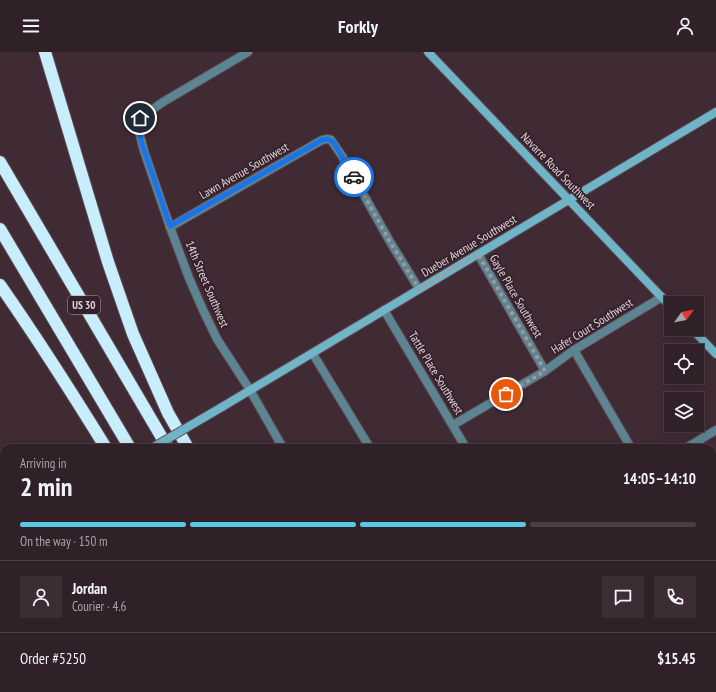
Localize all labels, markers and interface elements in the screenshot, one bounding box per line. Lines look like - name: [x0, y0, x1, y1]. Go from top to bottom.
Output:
- icon: menu: [20, 15, 42, 37]
- text: Forkly: [338, 15, 378, 38]
- icon: person: [674, 15, 696, 37]
- pin: [123, 101, 157, 135]
- icon: home: [129, 107, 151, 129]
- street label: Navarre Road Southwest: [518, 129, 599, 213]
- street label: Lawn Avenue Southwest: [196, 139, 292, 202]
- courier: [334, 157, 374, 197]
- icon: car: [343, 166, 365, 188]
- street label: Dueber Avenue Southwest: [418, 211, 520, 280]
- street label: 14th Street Southwest: [182, 238, 233, 330]
- street label: Gayle Place Southwest: [487, 252, 547, 341]
- street label: Hafer Court Southwest: [548, 294, 636, 357]
- road number: US 30: [68, 296, 100, 314]
- north arrow: [664, 296, 704, 336]
- map controls: [664, 296, 704, 432]
- street label: Tattle Place Southwest: [406, 329, 467, 417]
- button: locate: [664, 344, 704, 384]
- pin: [489, 377, 523, 411]
- icon: bag: [495, 383, 517, 405]
- button: layers: [664, 392, 704, 432]
- text: Arriving in: [20, 455, 67, 472]
- text: 14:05–14:10: [623, 469, 696, 488]
- text: 2 min: [20, 470, 73, 503]
- text: On the way · 150 m: [20, 533, 107, 550]
- button: person: [20, 576, 62, 618]
- button: chat: [602, 576, 644, 618]
- button: phone: [654, 576, 696, 618]
- text: Jordan: [72, 579, 107, 598]
- text: Courier · 4.6: [72, 598, 126, 615]
- text: Order #5250: [20, 649, 86, 668]
- text: $15.45: [657, 649, 696, 668]

